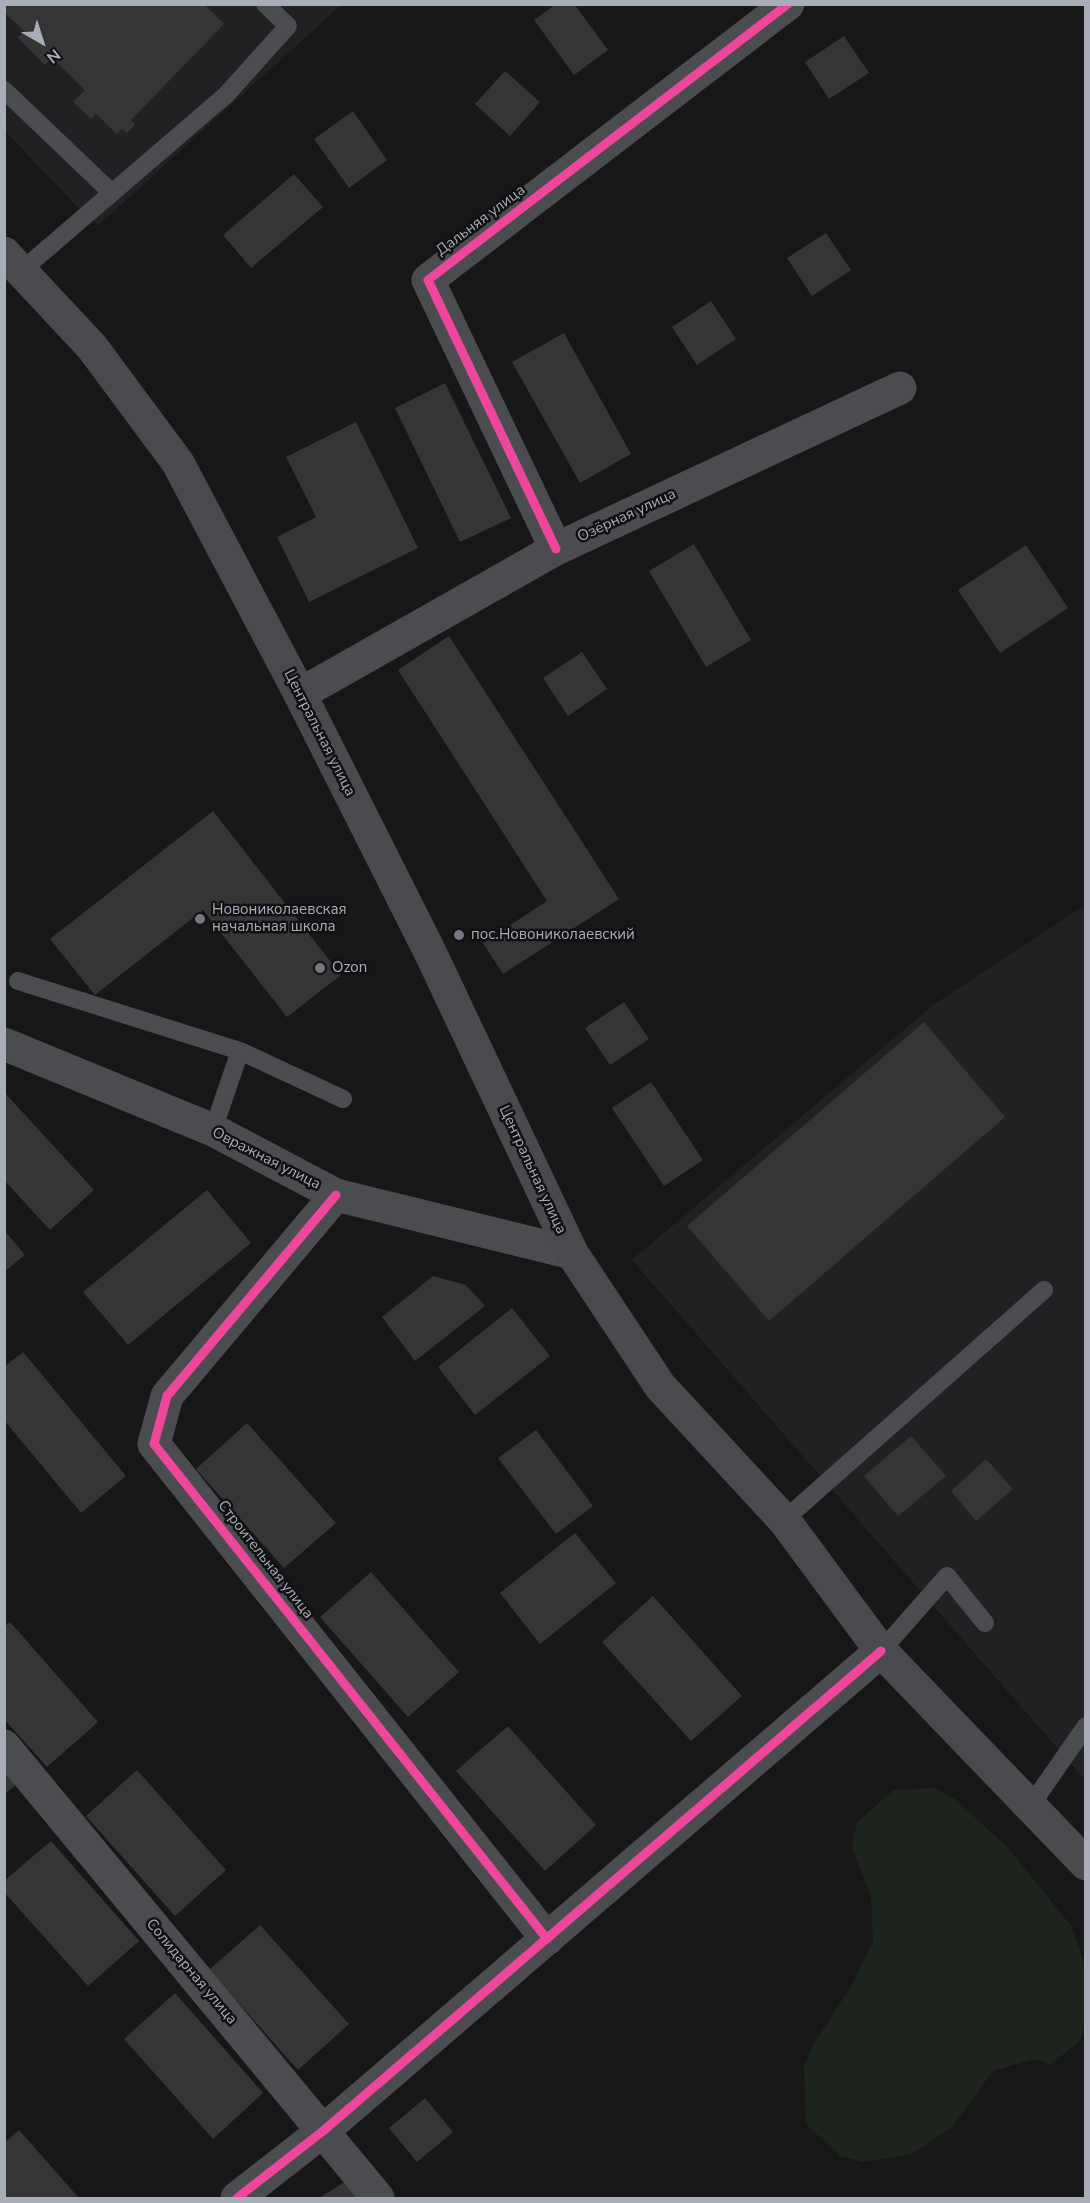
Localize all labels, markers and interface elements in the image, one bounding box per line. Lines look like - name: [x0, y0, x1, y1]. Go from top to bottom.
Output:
- north arrow: [12, 12, 72, 72]
- text: N: [42, 44, 65, 68]
- street label: Дальняя улица: [433, 182, 529, 260]
- street label: Озёрная улица: [575, 485, 679, 547]
- street label: Центральная улица: [279, 667, 359, 799]
- place label: Новониколаевская начальная школа: [212, 901, 347, 936]
- marker: Новониколаевская начальная школа: [193, 912, 207, 926]
- place label: пос.Новониколаевский: [471, 926, 635, 944]
- marker: пос.Новониколаевский: [452, 928, 466, 942]
- place label: Ozon: [332, 959, 367, 977]
- marker: Ozon: [313, 961, 327, 975]
- street label: Центральная улица: [494, 1103, 570, 1237]
- street label: Овражная улица: [209, 1124, 323, 1194]
- street label: Строительная улица: [213, 1497, 317, 1623]
- street label: Солидарная улица: [142, 1916, 240, 2028]

